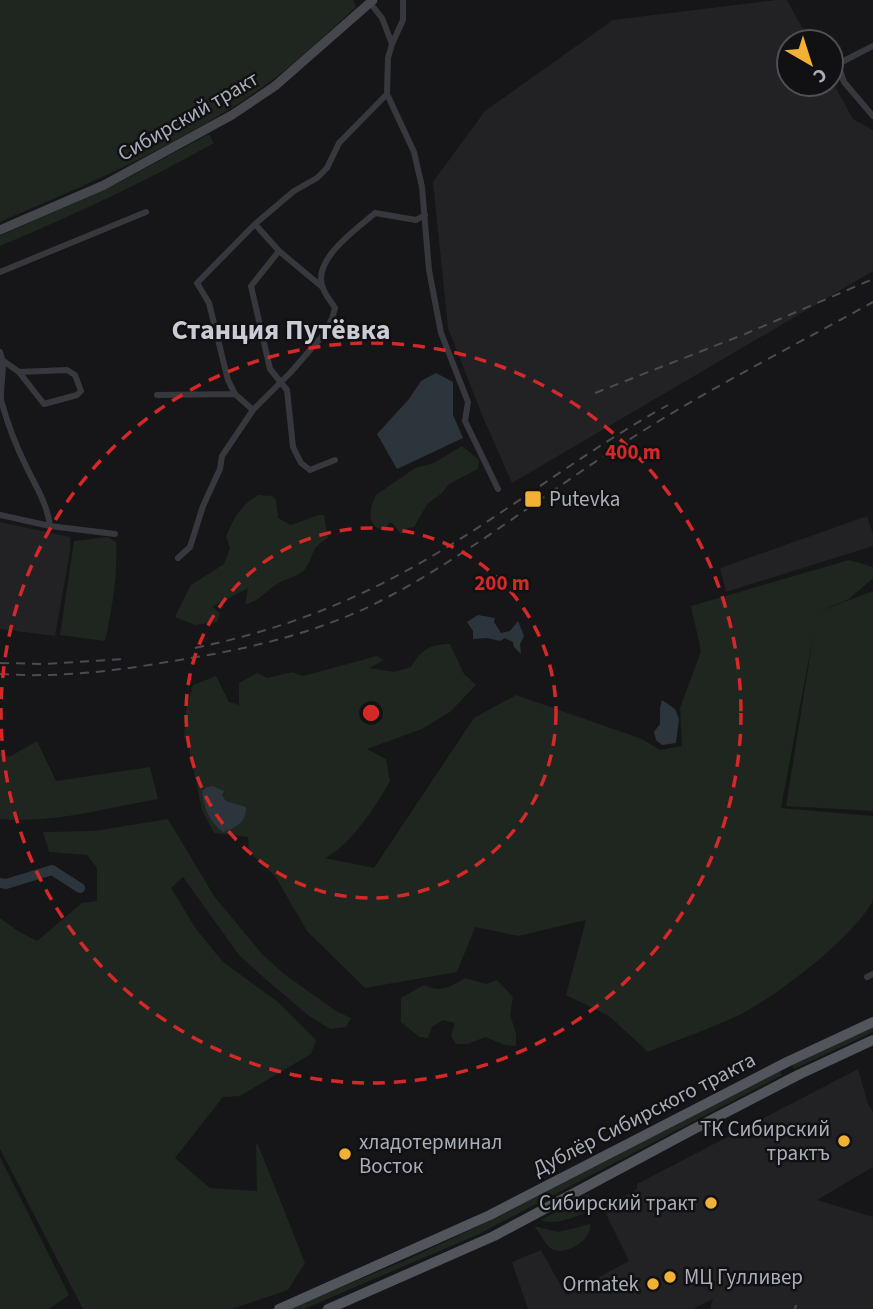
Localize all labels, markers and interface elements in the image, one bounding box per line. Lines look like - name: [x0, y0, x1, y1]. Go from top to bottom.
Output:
- north arrow: [775, 28, 845, 98]
- text: С: [807, 61, 833, 89]
- street label: Сибирский тракт: [112, 63, 264, 168]
- district label: Станция Путёвка: [172, 310, 390, 350]
- text: 400 m: [605, 437, 661, 467]
- place label: Putevka: [549, 484, 620, 514]
- marker: Putevka: [523, 489, 543, 509]
- text: 200 m: [474, 568, 530, 598]
- centre of rings: [359, 701, 383, 725]
- street label: Дублёр Сибирского тракта: [527, 1045, 761, 1183]
- place label: ТК Сибирский трактъ: [700, 1114, 830, 1168]
- place label: хладотерминал Восток: [359, 1127, 502, 1181]
- marker: ТК Сибирский трактъ: [836, 1133, 852, 1149]
- marker: хладотерминал Восток: [337, 1146, 353, 1162]
- place label: Сибирский тракт: [539, 1188, 697, 1218]
- marker: Сибирский тракт: [703, 1195, 719, 1211]
- place label: МЦ Гулливер: [684, 1262, 803, 1292]
- place label: Ormatek: [562, 1269, 640, 1299]
- marker: МЦ Гулливер: [662, 1269, 678, 1285]
- marker: Ormatek: [645, 1276, 661, 1292]

